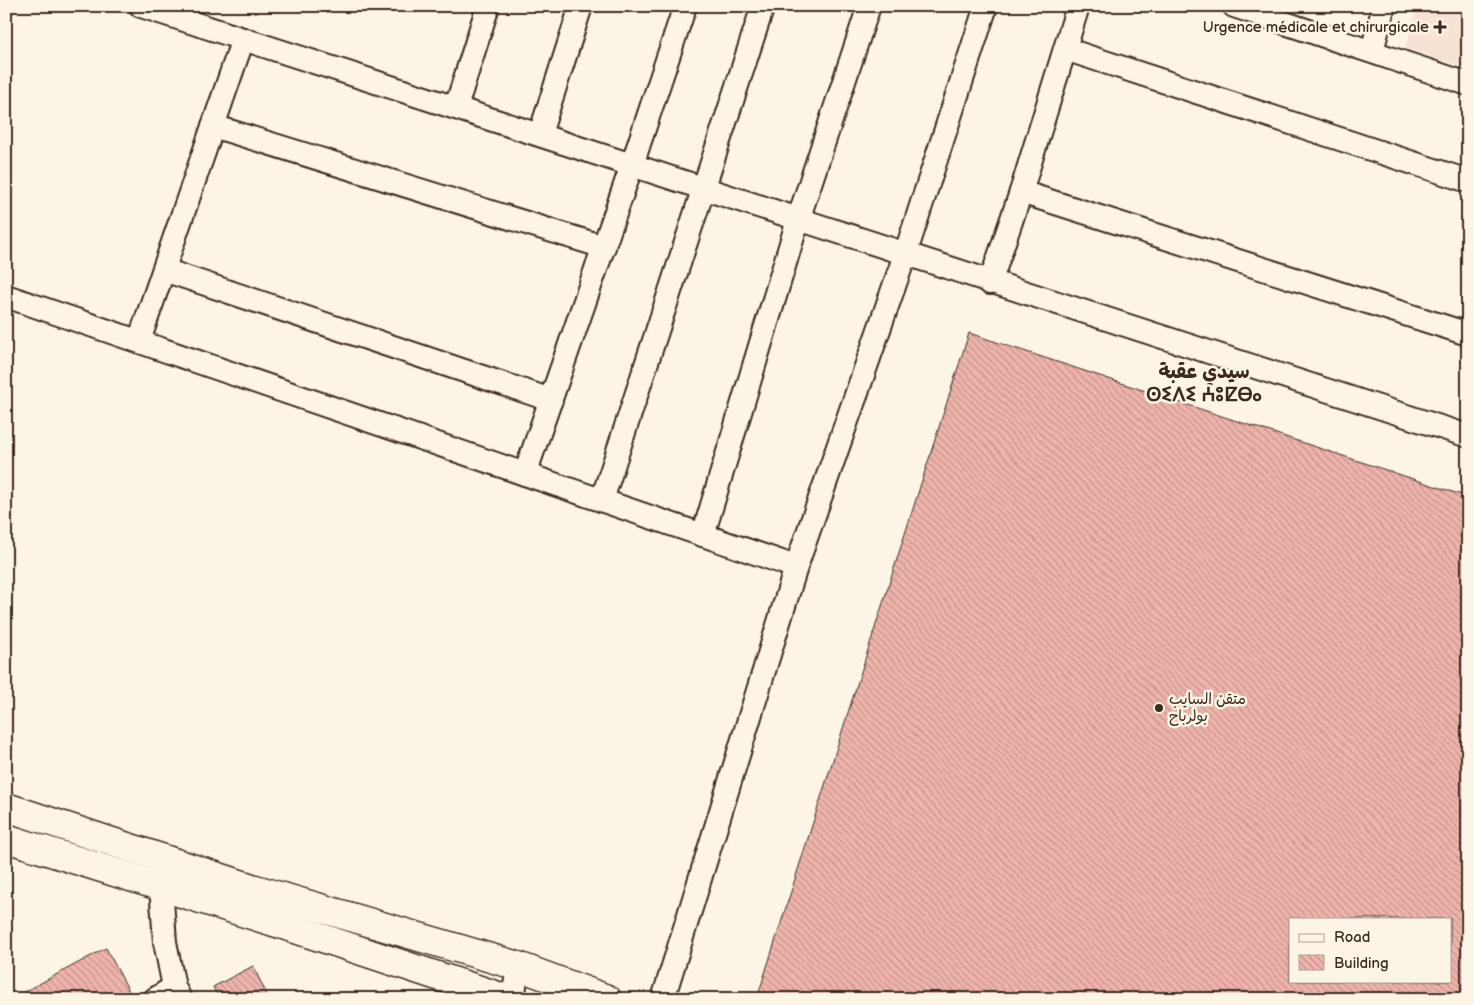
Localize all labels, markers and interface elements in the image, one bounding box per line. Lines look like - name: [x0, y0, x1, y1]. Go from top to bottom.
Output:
- place label: Urgence médicale et chirurgicale: [1203, 18, 1429, 37]
- marker: Urgence médicale et chirurgicale: [1433, 20, 1447, 34]
- district label: سيدي عقبة ⵙⵉⴷⵉ ⵄⵓⵇⴱⴰ: [1146, 360, 1262, 407]
- place label: متقن السايب بولرباح: [1169, 690, 1246, 726]
- marker: متقن السايب بولرباح: [1153, 702, 1165, 714]
- legend: [1289, 918, 1452, 982]
- text: Road: [1334, 928, 1370, 947]
- text: Building: [1334, 954, 1389, 973]

